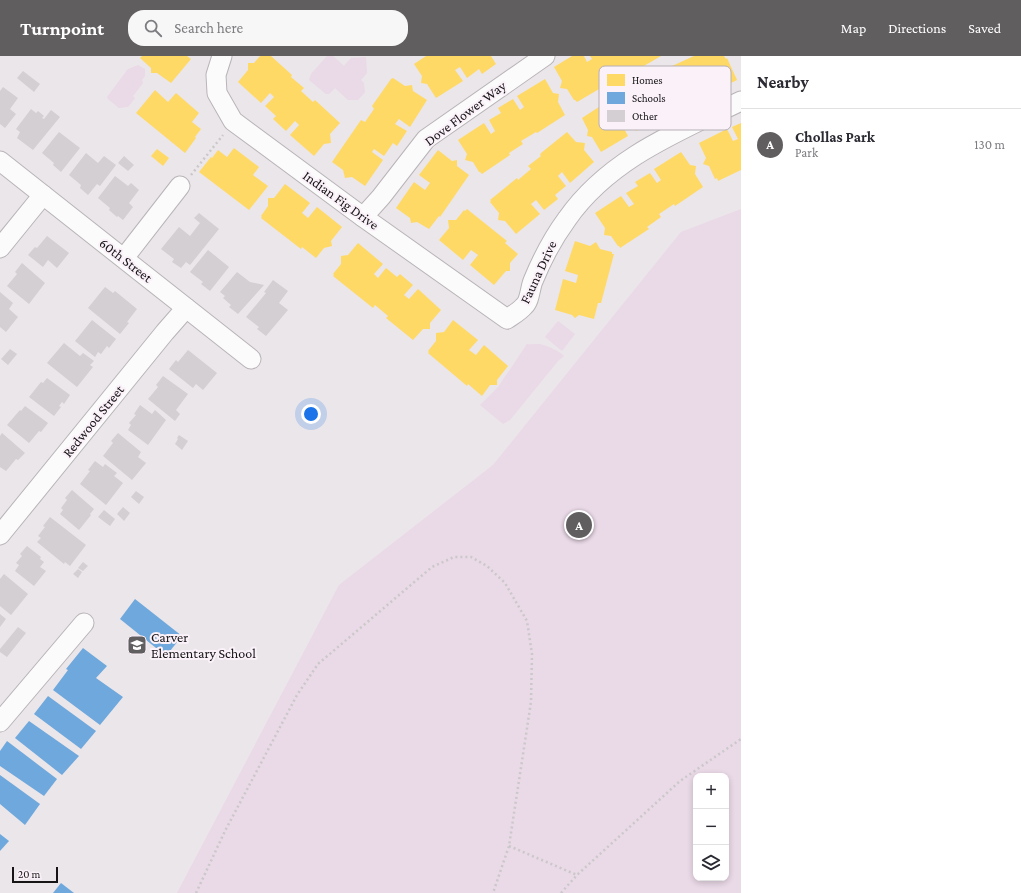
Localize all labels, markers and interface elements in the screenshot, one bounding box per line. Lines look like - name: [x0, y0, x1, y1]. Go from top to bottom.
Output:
- search box: [128, 10, 408, 46]
- icon: search: [142, 17, 164, 39]
- text: Turnpoint: [20, 18, 104, 39]
- text: Search here: [174, 20, 243, 36]
- text: Map: [841, 20, 866, 36]
- text: Directions: [888, 20, 946, 36]
- text: Saved: [968, 20, 1001, 36]
- legend: [599, 66, 731, 130]
- text: Nearby: [757, 73, 809, 92]
- text: Homes: [632, 74, 663, 86]
- street label: Dove Flower Way: [421, 77, 509, 149]
- text: Schools: [632, 92, 666, 104]
- text: Other: [632, 110, 658, 122]
- text: Chollas Park: [795, 129, 875, 145]
- text: A: [766, 137, 774, 152]
- text: 130 m: [974, 137, 1005, 152]
- text: Park: [795, 145, 818, 160]
- street label: Indian Fig Drive: [300, 167, 382, 233]
- street label: 60th Street: [96, 234, 156, 286]
- street label: Fauna Drive: [516, 238, 560, 306]
- street label: Redwood Street: [59, 382, 127, 460]
- your location: [301, 404, 321, 424]
- pin: A: [566, 510, 592, 540]
- place label: Carver Elementary School: [151, 629, 256, 661]
- school or university icon: Carver Elementary School: [126, 634, 148, 656]
- map controls: [693, 773, 729, 881]
- button: +: [693, 773, 729, 809]
- button: −: [693, 809, 729, 845]
- button: layers: [693, 845, 729, 881]
- scale bar: [12, 865, 58, 884]
- text: 20 m: [18, 868, 40, 880]

